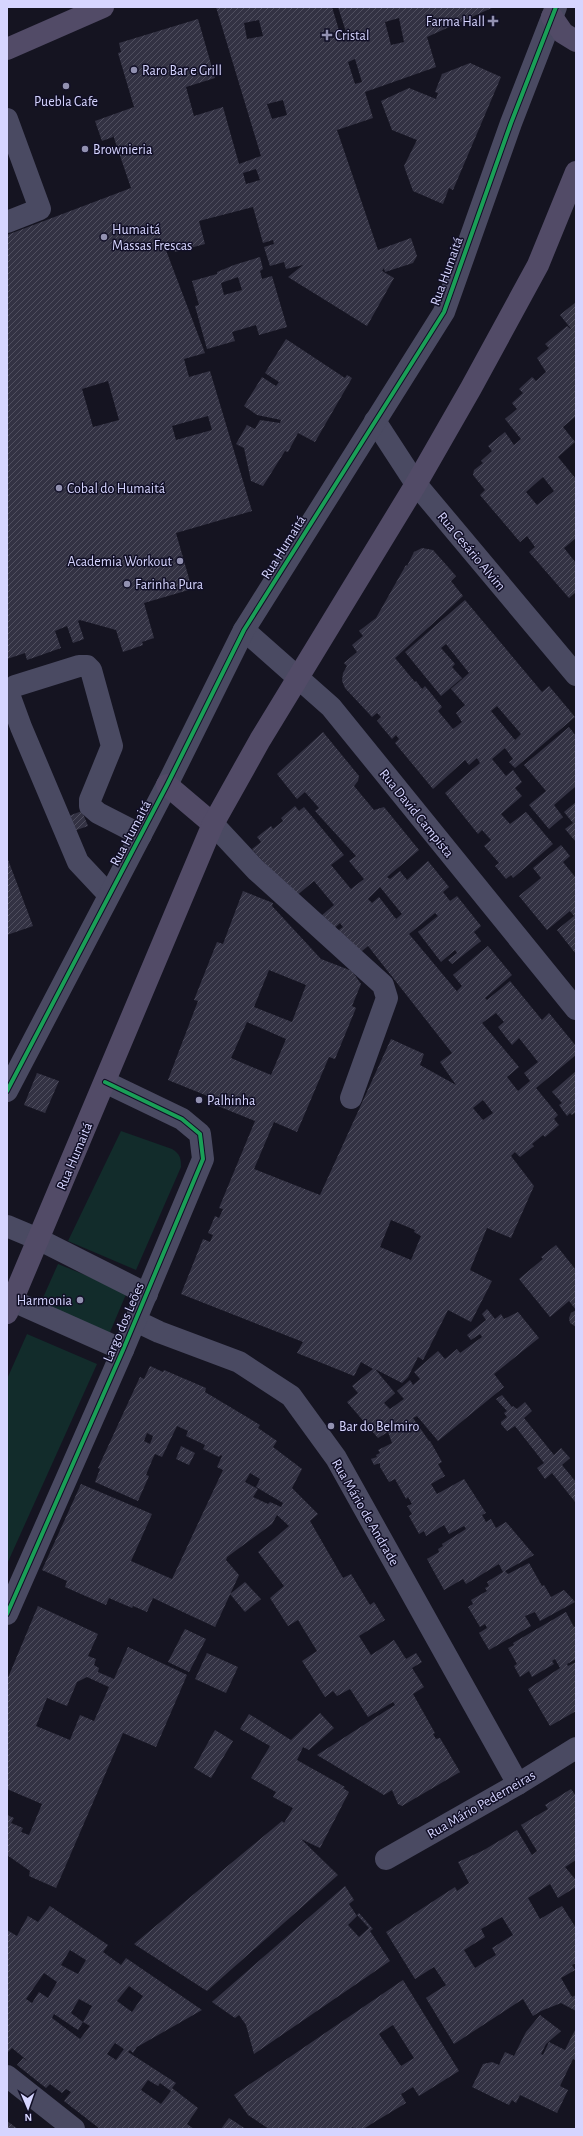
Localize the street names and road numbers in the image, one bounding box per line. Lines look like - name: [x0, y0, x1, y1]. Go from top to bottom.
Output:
- street label: Rua Humaitá: [428, 235, 466, 307]
- street label: Rua Cesário Alvim: [435, 510, 508, 593]
- street label: Rua Humaitá: [259, 513, 309, 582]
- street label: Rua David Campista: [376, 767, 456, 861]
- street label: Rua Humaitá: [108, 798, 154, 868]
- street label: Rua Humaitá: [54, 1120, 96, 1192]
- street label: Largo dos Leões: [101, 1281, 147, 1364]
- street label: Rua Mário de Andrade: [329, 1457, 401, 1568]
- street label: Rua Mário Pederneiras: [425, 1768, 538, 1841]

